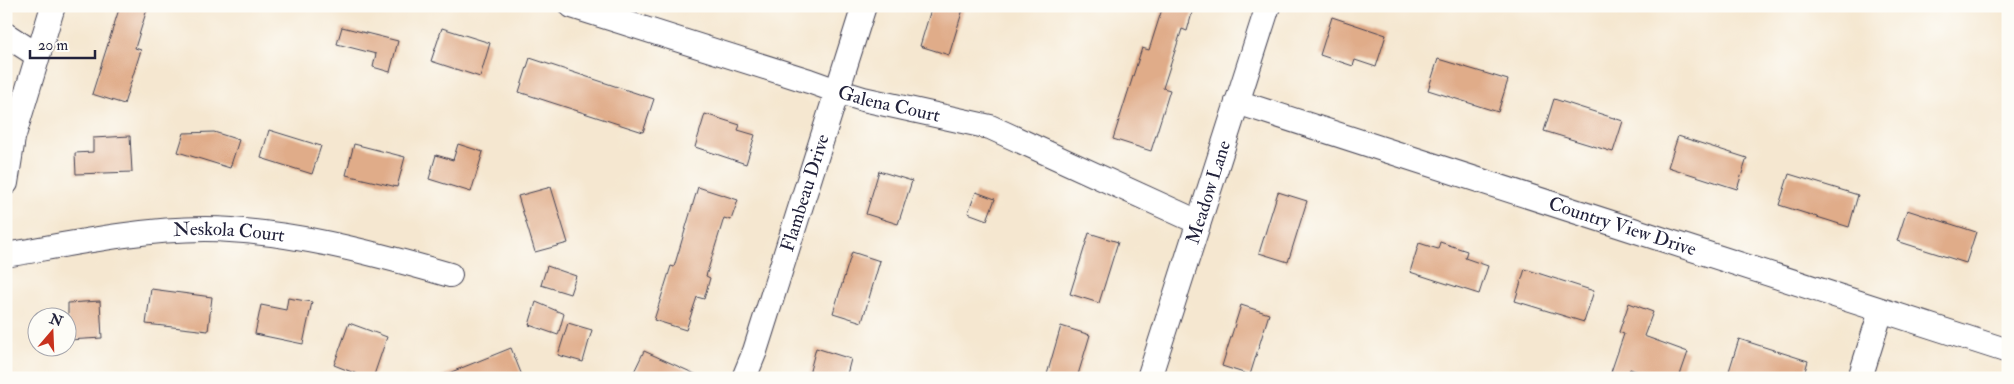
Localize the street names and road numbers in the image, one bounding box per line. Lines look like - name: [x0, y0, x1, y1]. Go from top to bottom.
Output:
- street label: Galena Court: [835, 80, 942, 128]
- street label: Flambeau Drive: [775, 131, 835, 255]
- street label: Meadow Lane: [1181, 137, 1236, 247]
- street label: Country View Drive: [1546, 191, 1699, 262]
- street label: Neskola Court: [173, 217, 286, 248]

